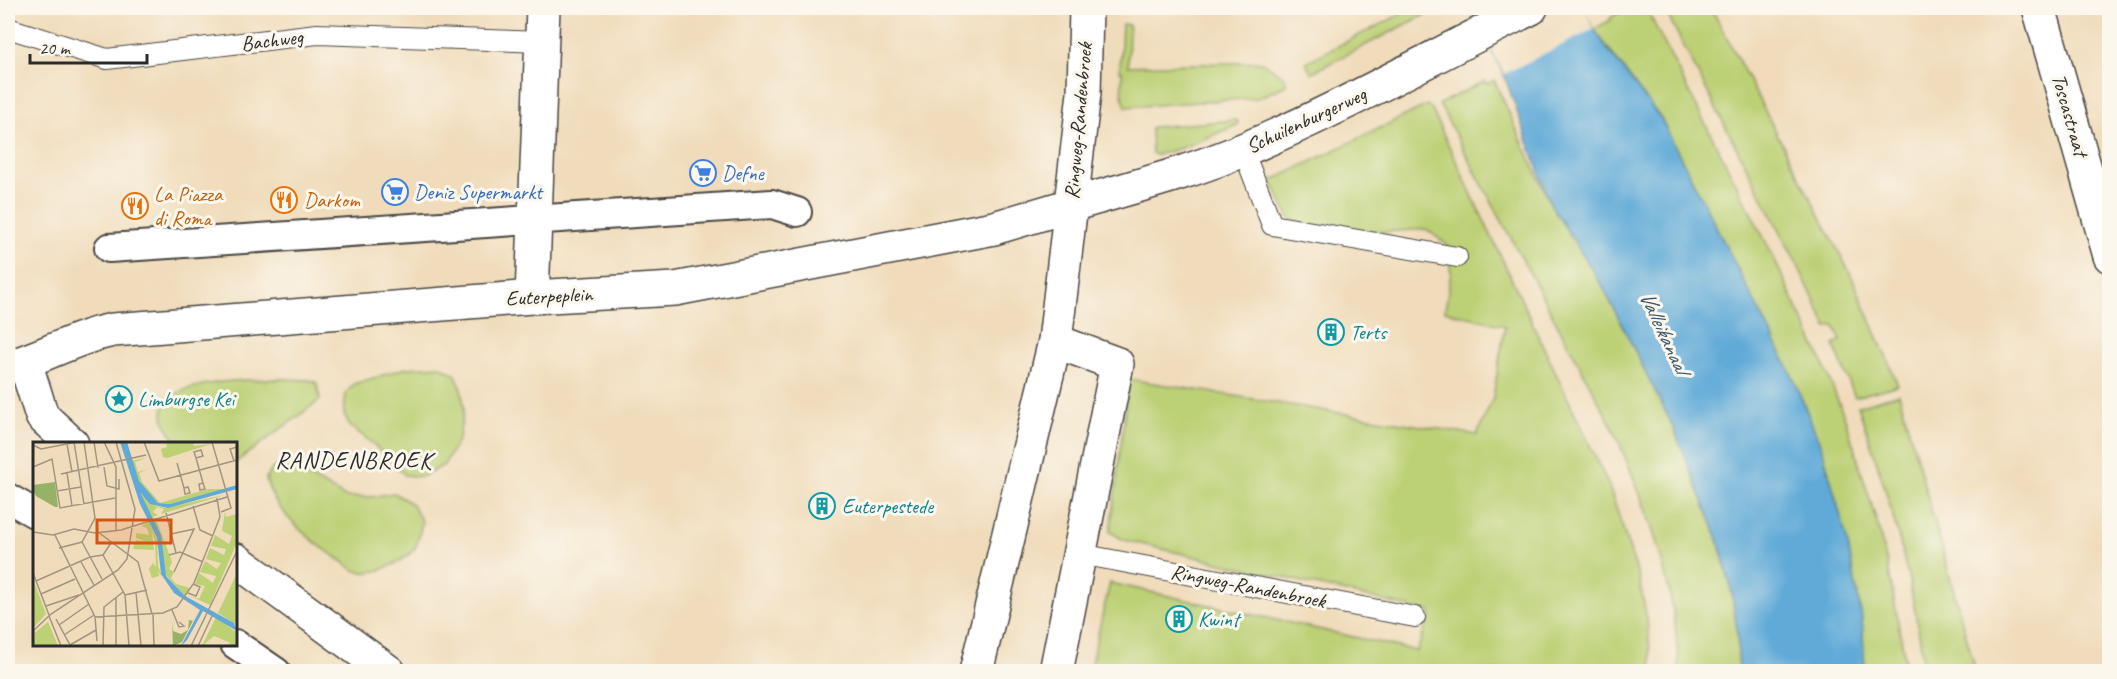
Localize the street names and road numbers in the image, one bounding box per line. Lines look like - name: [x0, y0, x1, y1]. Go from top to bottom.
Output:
- street label: Bachweg: [240, 23, 306, 57]
- street label: Ringweg-Randenbroek: [1058, 40, 1098, 200]
- street label: Toscastraat: [2046, 71, 2095, 162]
- street label: Schuilenburgerweg: [1242, 80, 1372, 159]
- street label: Euterpeplein: [505, 281, 594, 311]
- street label: Ringweg-Randenbroek: [1169, 558, 1329, 614]

